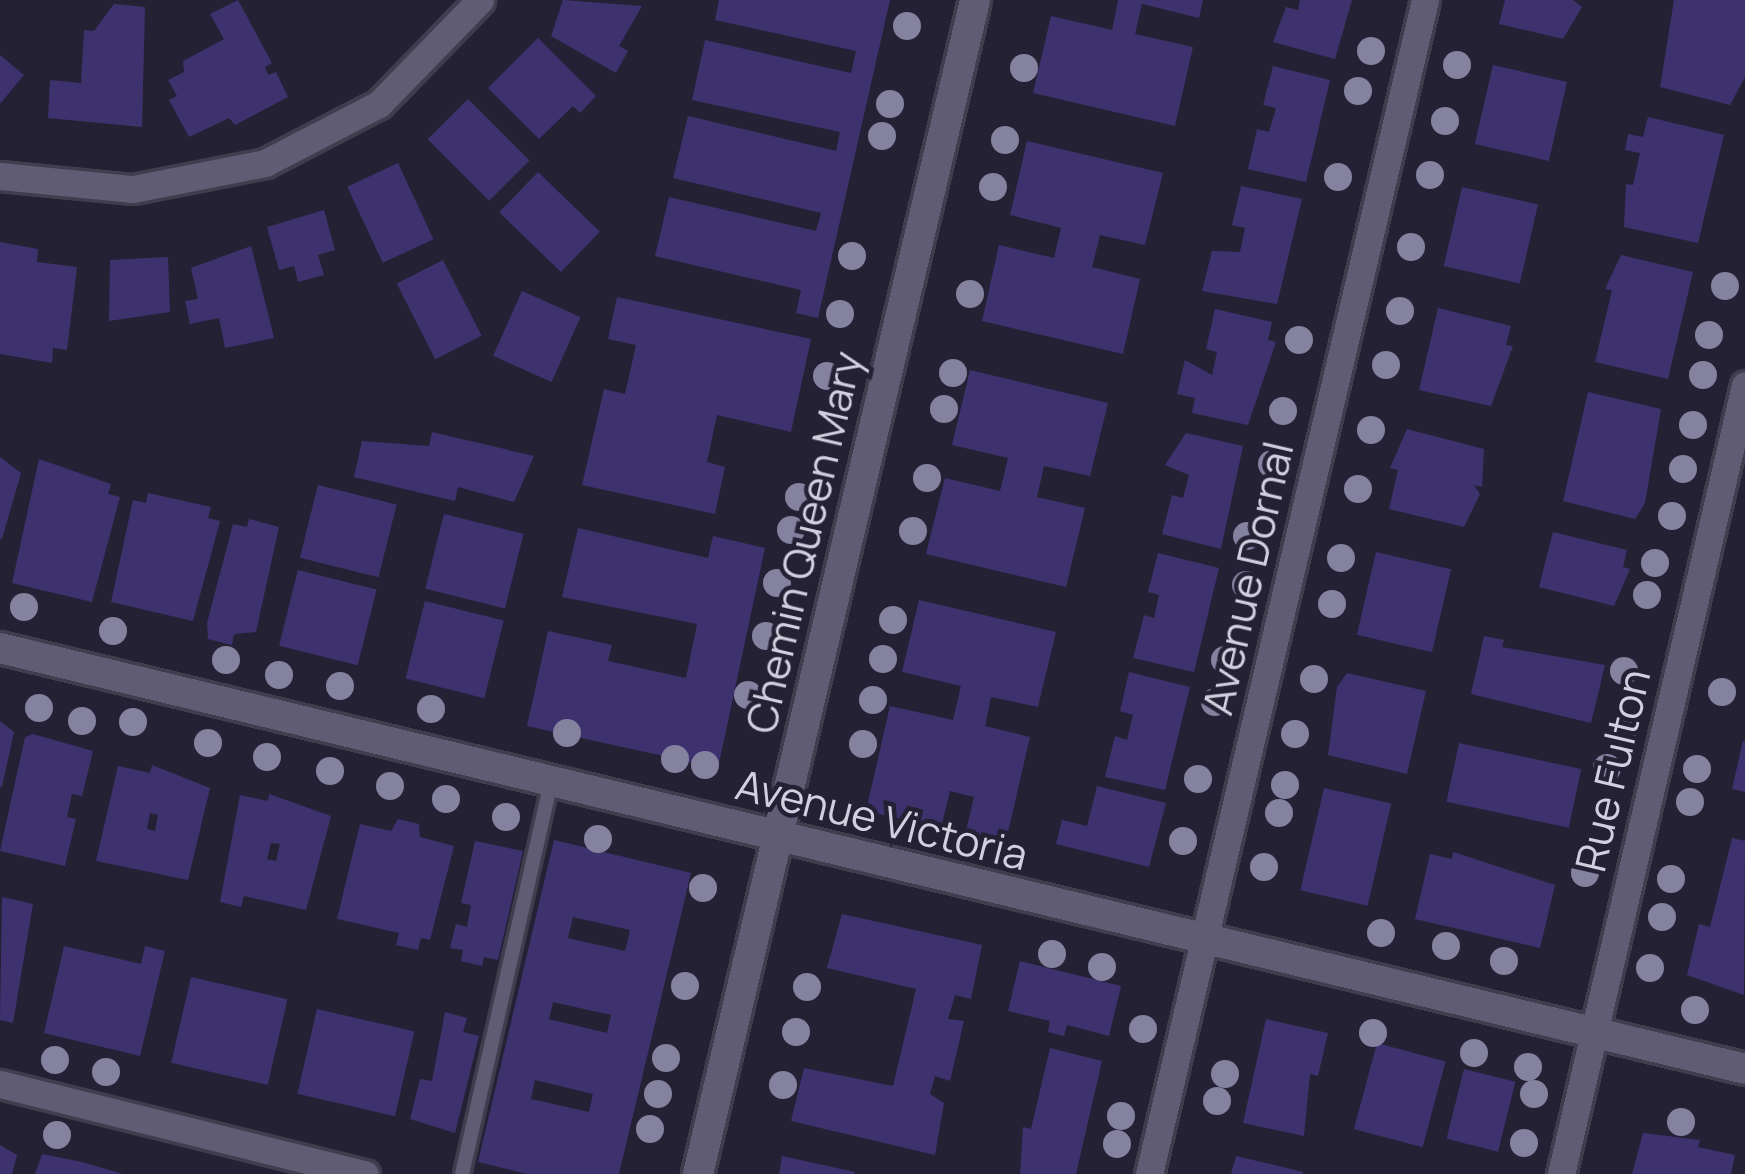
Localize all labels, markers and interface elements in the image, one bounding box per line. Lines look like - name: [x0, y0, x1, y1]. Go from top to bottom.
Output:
- street label: Chemin Queen Mary: [735, 346, 871, 738]
- street label: Avenue Dornal: [1191, 437, 1303, 719]
- street label: Rue Fulton: [1564, 664, 1660, 876]
- street label: Avenue Victoria: [731, 758, 1033, 880]

